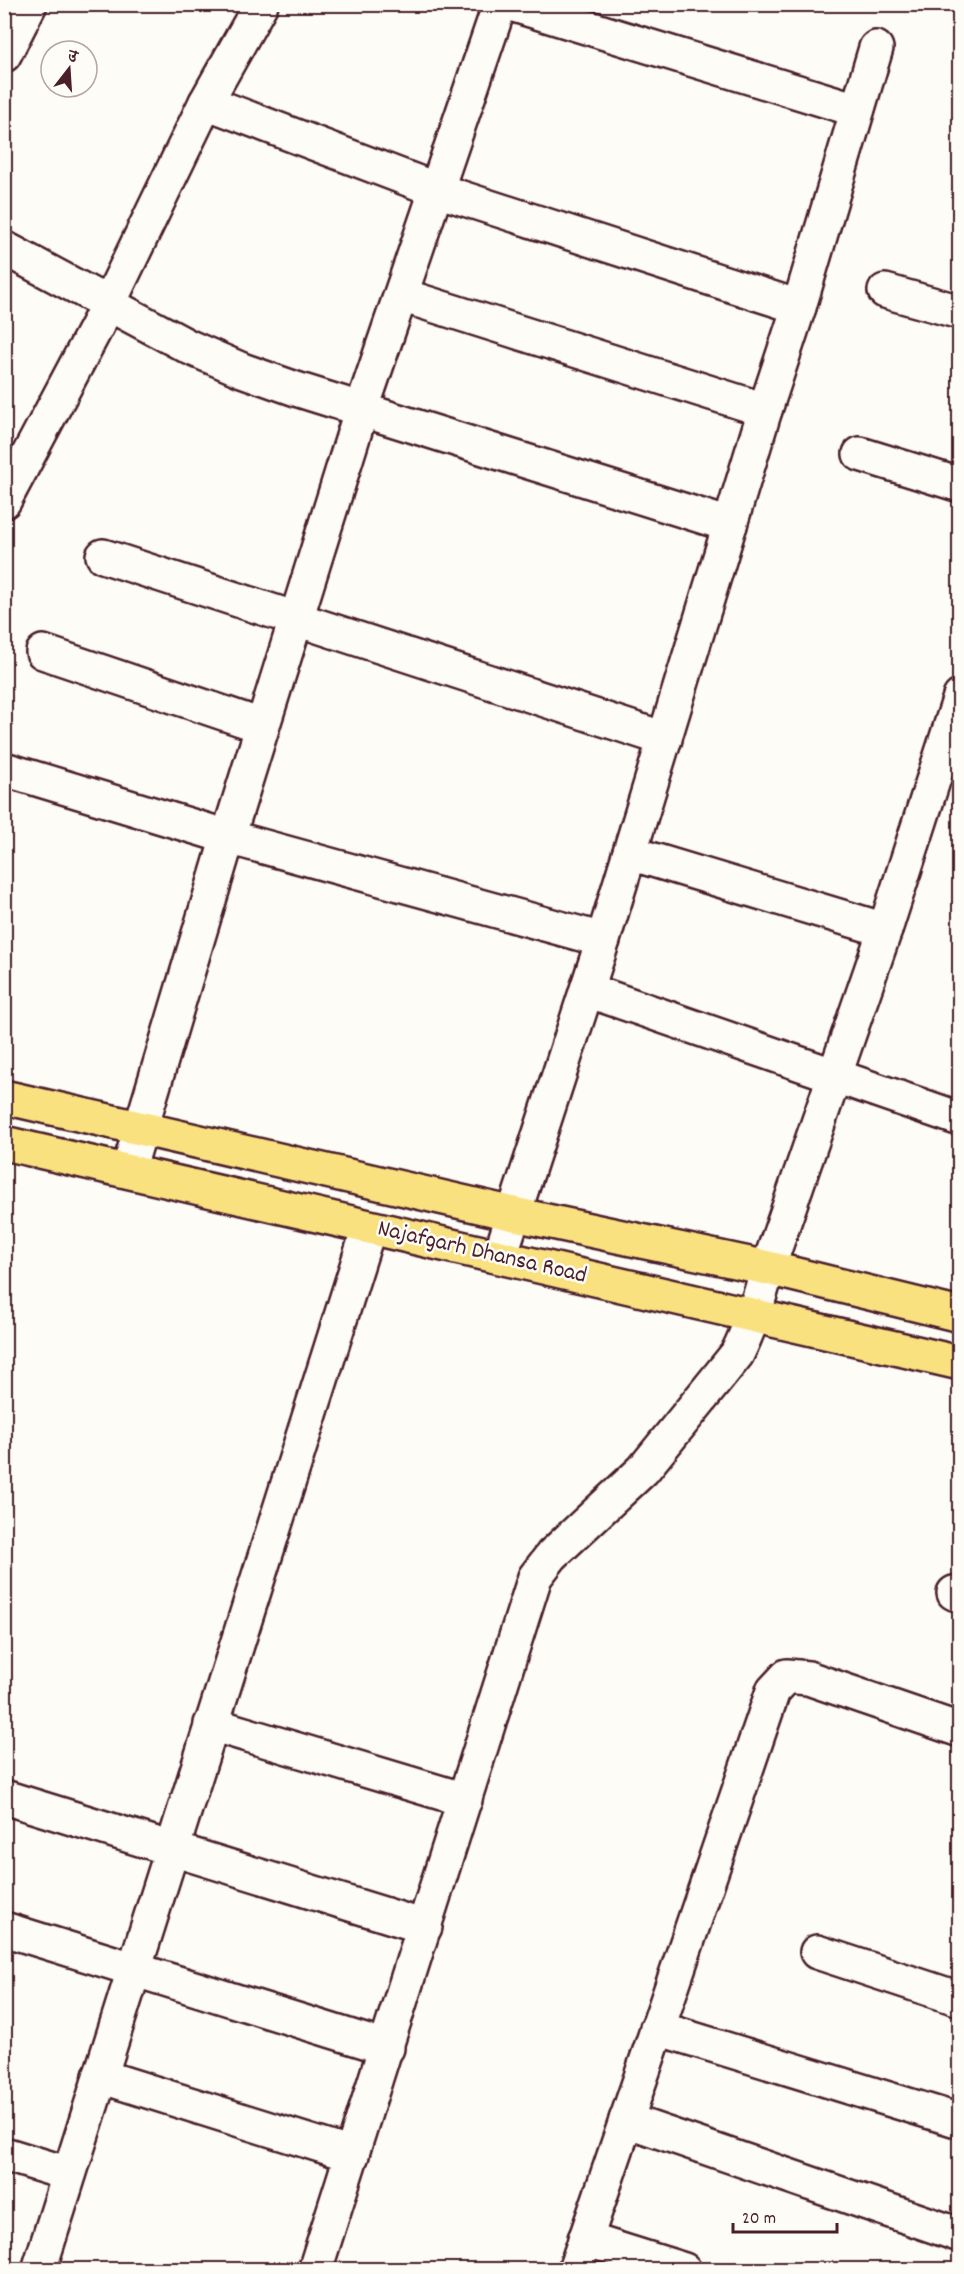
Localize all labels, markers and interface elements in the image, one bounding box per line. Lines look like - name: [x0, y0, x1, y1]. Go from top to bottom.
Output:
- north arrow: [39, 39, 99, 99]
- text: उ: [64, 44, 81, 70]
- street label: Najafgarh Dhansa Road: [374, 1212, 590, 1294]
- scale bar: [733, 2196, 836, 2234]
- text: 20 m: [742, 2207, 776, 2232]

